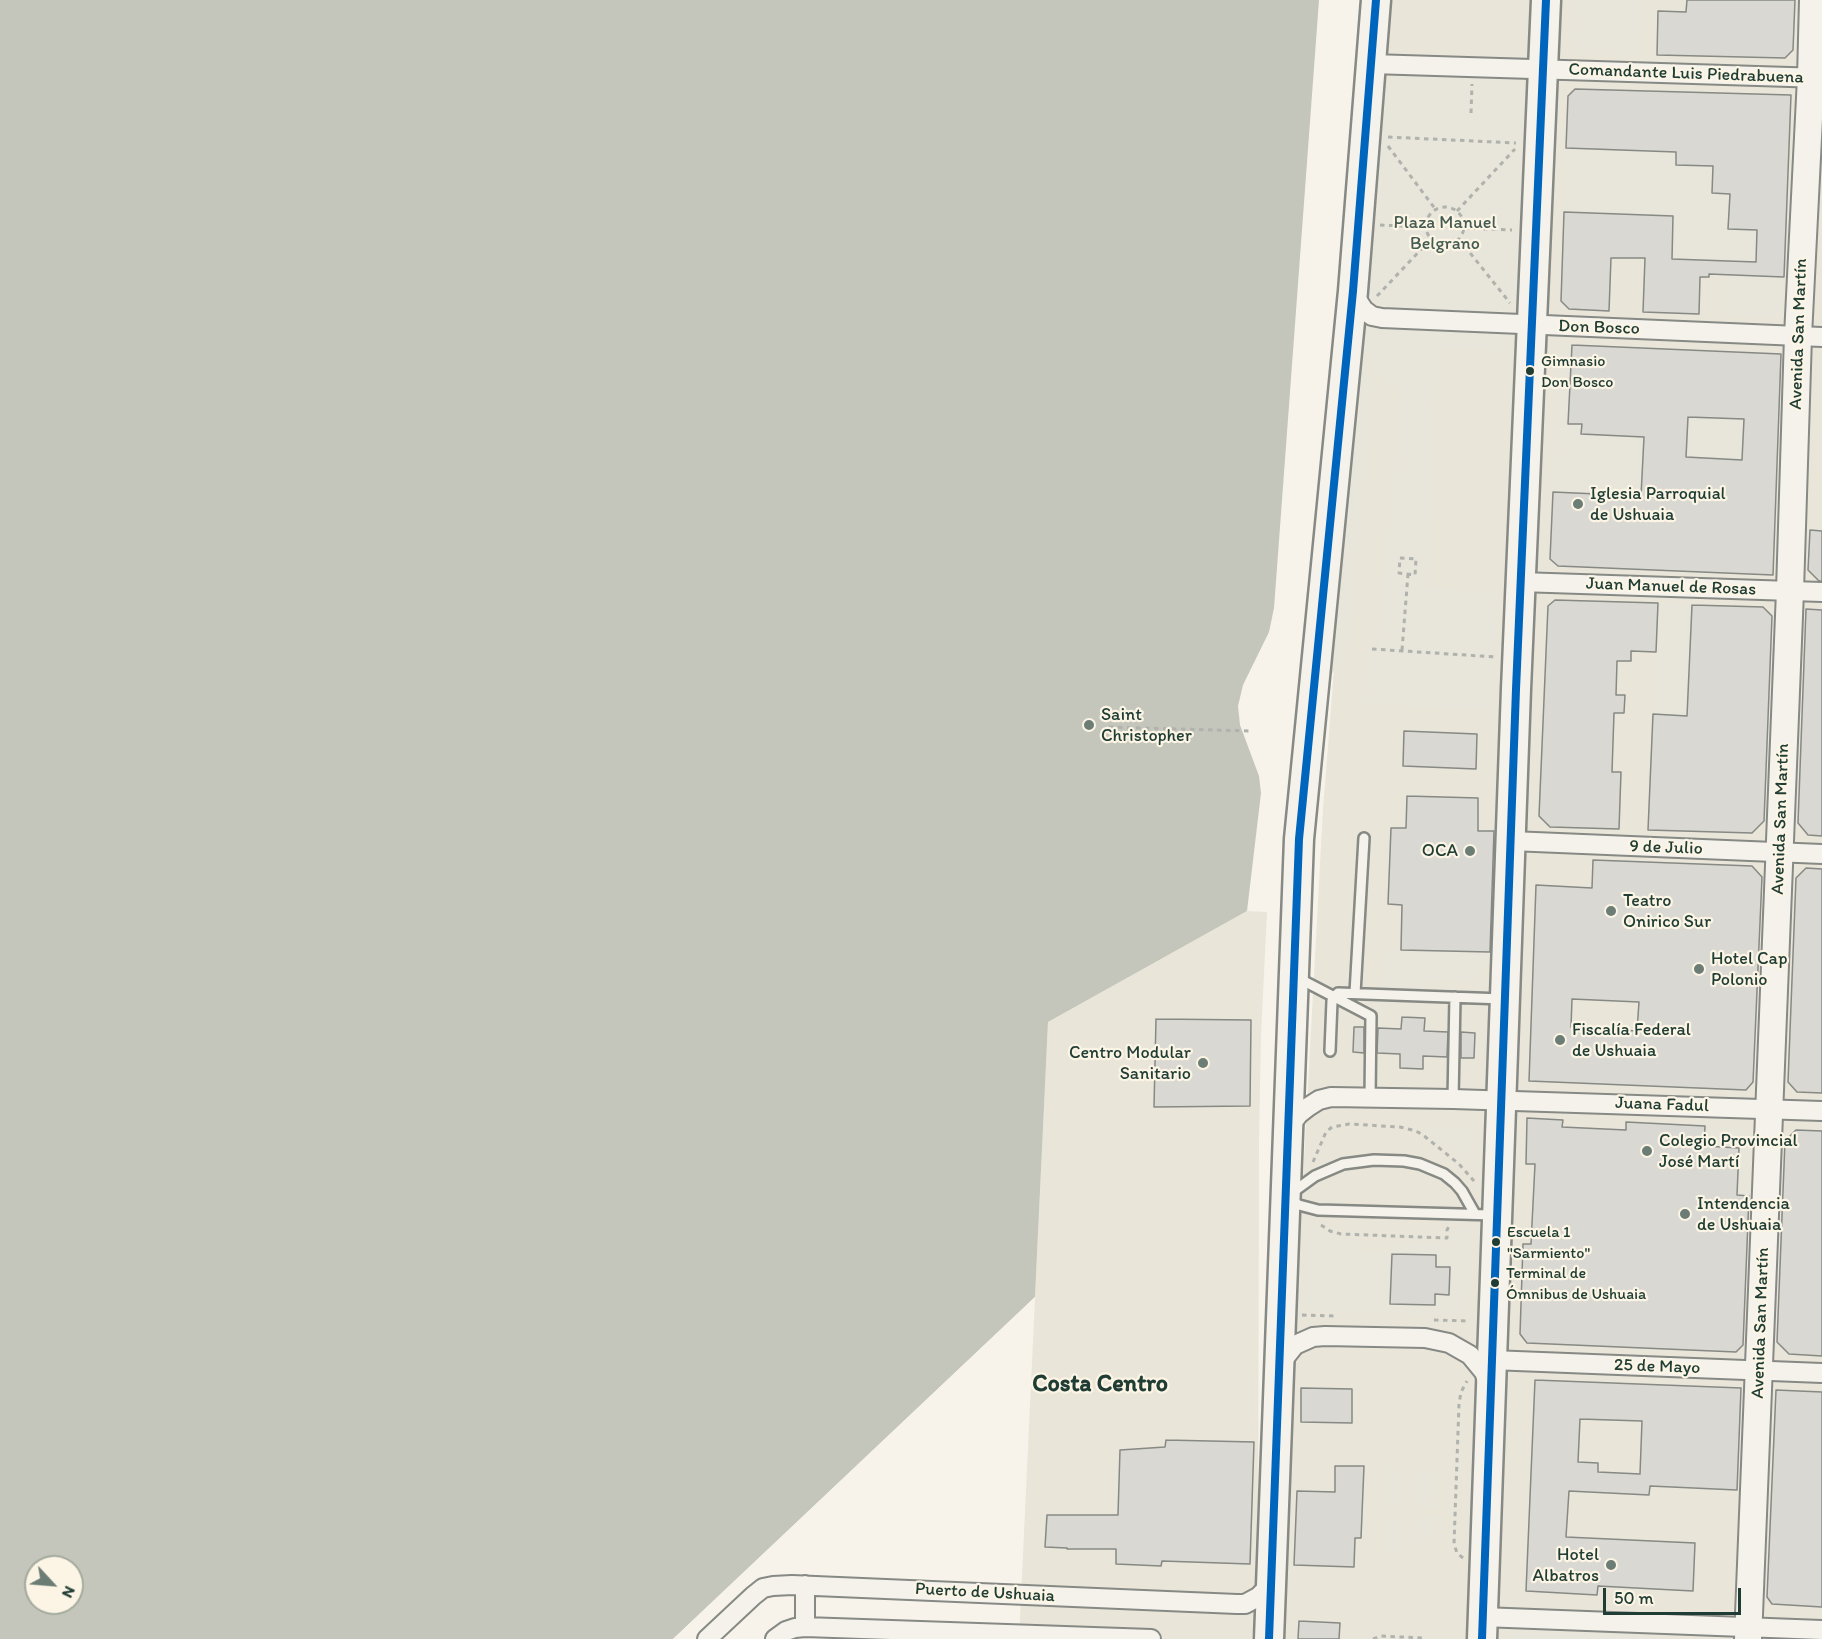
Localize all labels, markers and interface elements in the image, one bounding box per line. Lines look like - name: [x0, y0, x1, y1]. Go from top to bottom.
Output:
- street label: Comandante Luis Piedrabuena: [1568, 59, 1804, 89]
- park label: Plaza Manuel Belgrano: [1393, 212, 1497, 254]
- street label: Avenida San Martín: [1786, 258, 1812, 410]
- street label: Don Bosco: [1558, 316, 1640, 340]
- place label: Gimnasio Don Bosco: [1541, 352, 1613, 390]
- marker: Gimnasio Don Bosco: [1524, 365, 1536, 377]
- place label: Iglesia Parroquial de Ushuaia: [1590, 483, 1726, 526]
- marker: Iglesia Parroquial de Ushuaia: [1571, 497, 1585, 511]
- street label: Juan Manuel de Rosas: [1585, 573, 1757, 601]
- place label: Saint Christopher: [1101, 704, 1192, 746]
- marker: Saint Christopher: [1082, 718, 1096, 732]
- street label: Avenida San Martín: [1768, 743, 1794, 895]
- street label: 9 de Julio: [1629, 836, 1703, 860]
- place label: OCA: [1422, 840, 1458, 862]
- marker: OCA: [1463, 844, 1477, 858]
- place label: Teatro Onirico Sur: [1623, 890, 1711, 932]
- marker: Teatro Onirico Sur: [1604, 904, 1618, 918]
- place label: Hotel Cap Polonio: [1711, 948, 1788, 990]
- marker: Hotel Cap Polonio: [1692, 962, 1706, 976]
- place label: Fiscalía Federal de Ushuaia: [1572, 1019, 1691, 1062]
- marker: Fiscalía Federal de Ushuaia: [1553, 1033, 1567, 1047]
- place label: Centro Modular Sanitario: [1069, 1042, 1191, 1084]
- marker: Centro Modular Sanitario: [1196, 1056, 1210, 1070]
- street label: Juana Fadul: [1615, 1093, 1709, 1117]
- place label: Colegio Provincial José Martí: [1659, 1130, 1798, 1172]
- marker: Colegio Provincial José Martí: [1640, 1144, 1654, 1158]
- place label: Intendencia de Ushuaia: [1697, 1193, 1790, 1236]
- marker: Intendencia de Ushuaia: [1678, 1207, 1692, 1221]
- place label: Escuela 1 "Sarmiento": [1507, 1223, 1590, 1261]
- marker: Escuela 1 "Sarmiento": [1490, 1236, 1502, 1248]
- street label: Avenida San Martín: [1748, 1247, 1774, 1399]
- place label: Terminal de Ómnibus de Ushuaia: [1506, 1264, 1646, 1302]
- marker: Terminal de Ómnibus de Ushuaia: [1489, 1277, 1501, 1289]
- street label: 25 de Mayo: [1613, 1355, 1701, 1379]
- district label: Costa Centro: [1032, 1371, 1168, 1399]
- place label: Hotel Albatros: [1533, 1544, 1599, 1586]
- north arrow: [24, 1555, 84, 1615]
- marker: Hotel Albatros: [1604, 1558, 1618, 1572]
- scale bar: [1606, 1576, 1744, 1614]
- street label: Puerto de Ushuaia: [914, 1579, 1056, 1607]
- text: N: [58, 1583, 80, 1601]
- text: 50 m: [1614, 1587, 1654, 1609]

